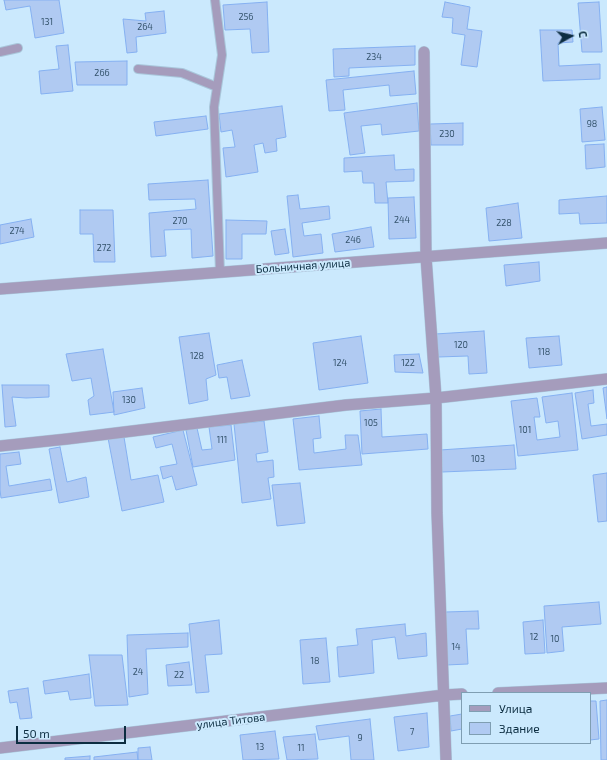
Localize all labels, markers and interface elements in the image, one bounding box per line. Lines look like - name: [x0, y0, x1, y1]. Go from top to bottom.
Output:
- house number: 256: [238, 12, 254, 22]
- north arrow: [551, 16, 591, 56]
- house number: 131: [41, 17, 53, 27]
- house number: 264: [137, 22, 153, 32]
- text: С: [576, 30, 590, 38]
- house number: 234: [366, 52, 382, 62]
- house number: 266: [94, 68, 110, 78]
- house number: 98: [587, 119, 597, 129]
- house number: 230: [439, 129, 455, 139]
- house number: 244: [394, 215, 410, 225]
- house number: 270: [172, 216, 188, 226]
- house number: 228: [496, 218, 512, 228]
- house number: 274: [9, 226, 25, 236]
- house number: 246: [345, 235, 361, 245]
- house number: 272: [97, 243, 111, 253]
- street label: Больничная улица: [255, 256, 351, 276]
- house number: 120: [454, 340, 468, 350]
- house number: 118: [538, 347, 550, 357]
- house number: 128: [190, 351, 204, 361]
- house number: 124: [333, 358, 347, 368]
- house number: 122: [401, 358, 415, 368]
- house number: 130: [122, 395, 136, 405]
- house number: 105: [364, 418, 378, 428]
- house number: 101: [519, 425, 531, 435]
- house number: 111: [217, 435, 227, 445]
- house number: 103: [471, 454, 485, 464]
- house number: 12: [530, 632, 538, 642]
- house number: 10: [550, 634, 560, 644]
- house number: 14: [451, 642, 461, 652]
- house number: 18: [310, 656, 320, 666]
- house number: 24: [133, 667, 143, 677]
- house number: 22: [174, 670, 184, 680]
- legend: [461, 692, 591, 744]
- text: Улица: [499, 701, 532, 715]
- street label: улица Титова: [196, 710, 266, 732]
- scale bar: [18, 718, 128, 744]
- text: Здание: [499, 721, 540, 735]
- text: 50 m: [23, 726, 50, 740]
- house number: 7: [410, 727, 414, 737]
- house number: 9: [357, 733, 363, 743]
- house number: 13: [256, 742, 264, 752]
- house number: 11: [297, 743, 305, 753]

